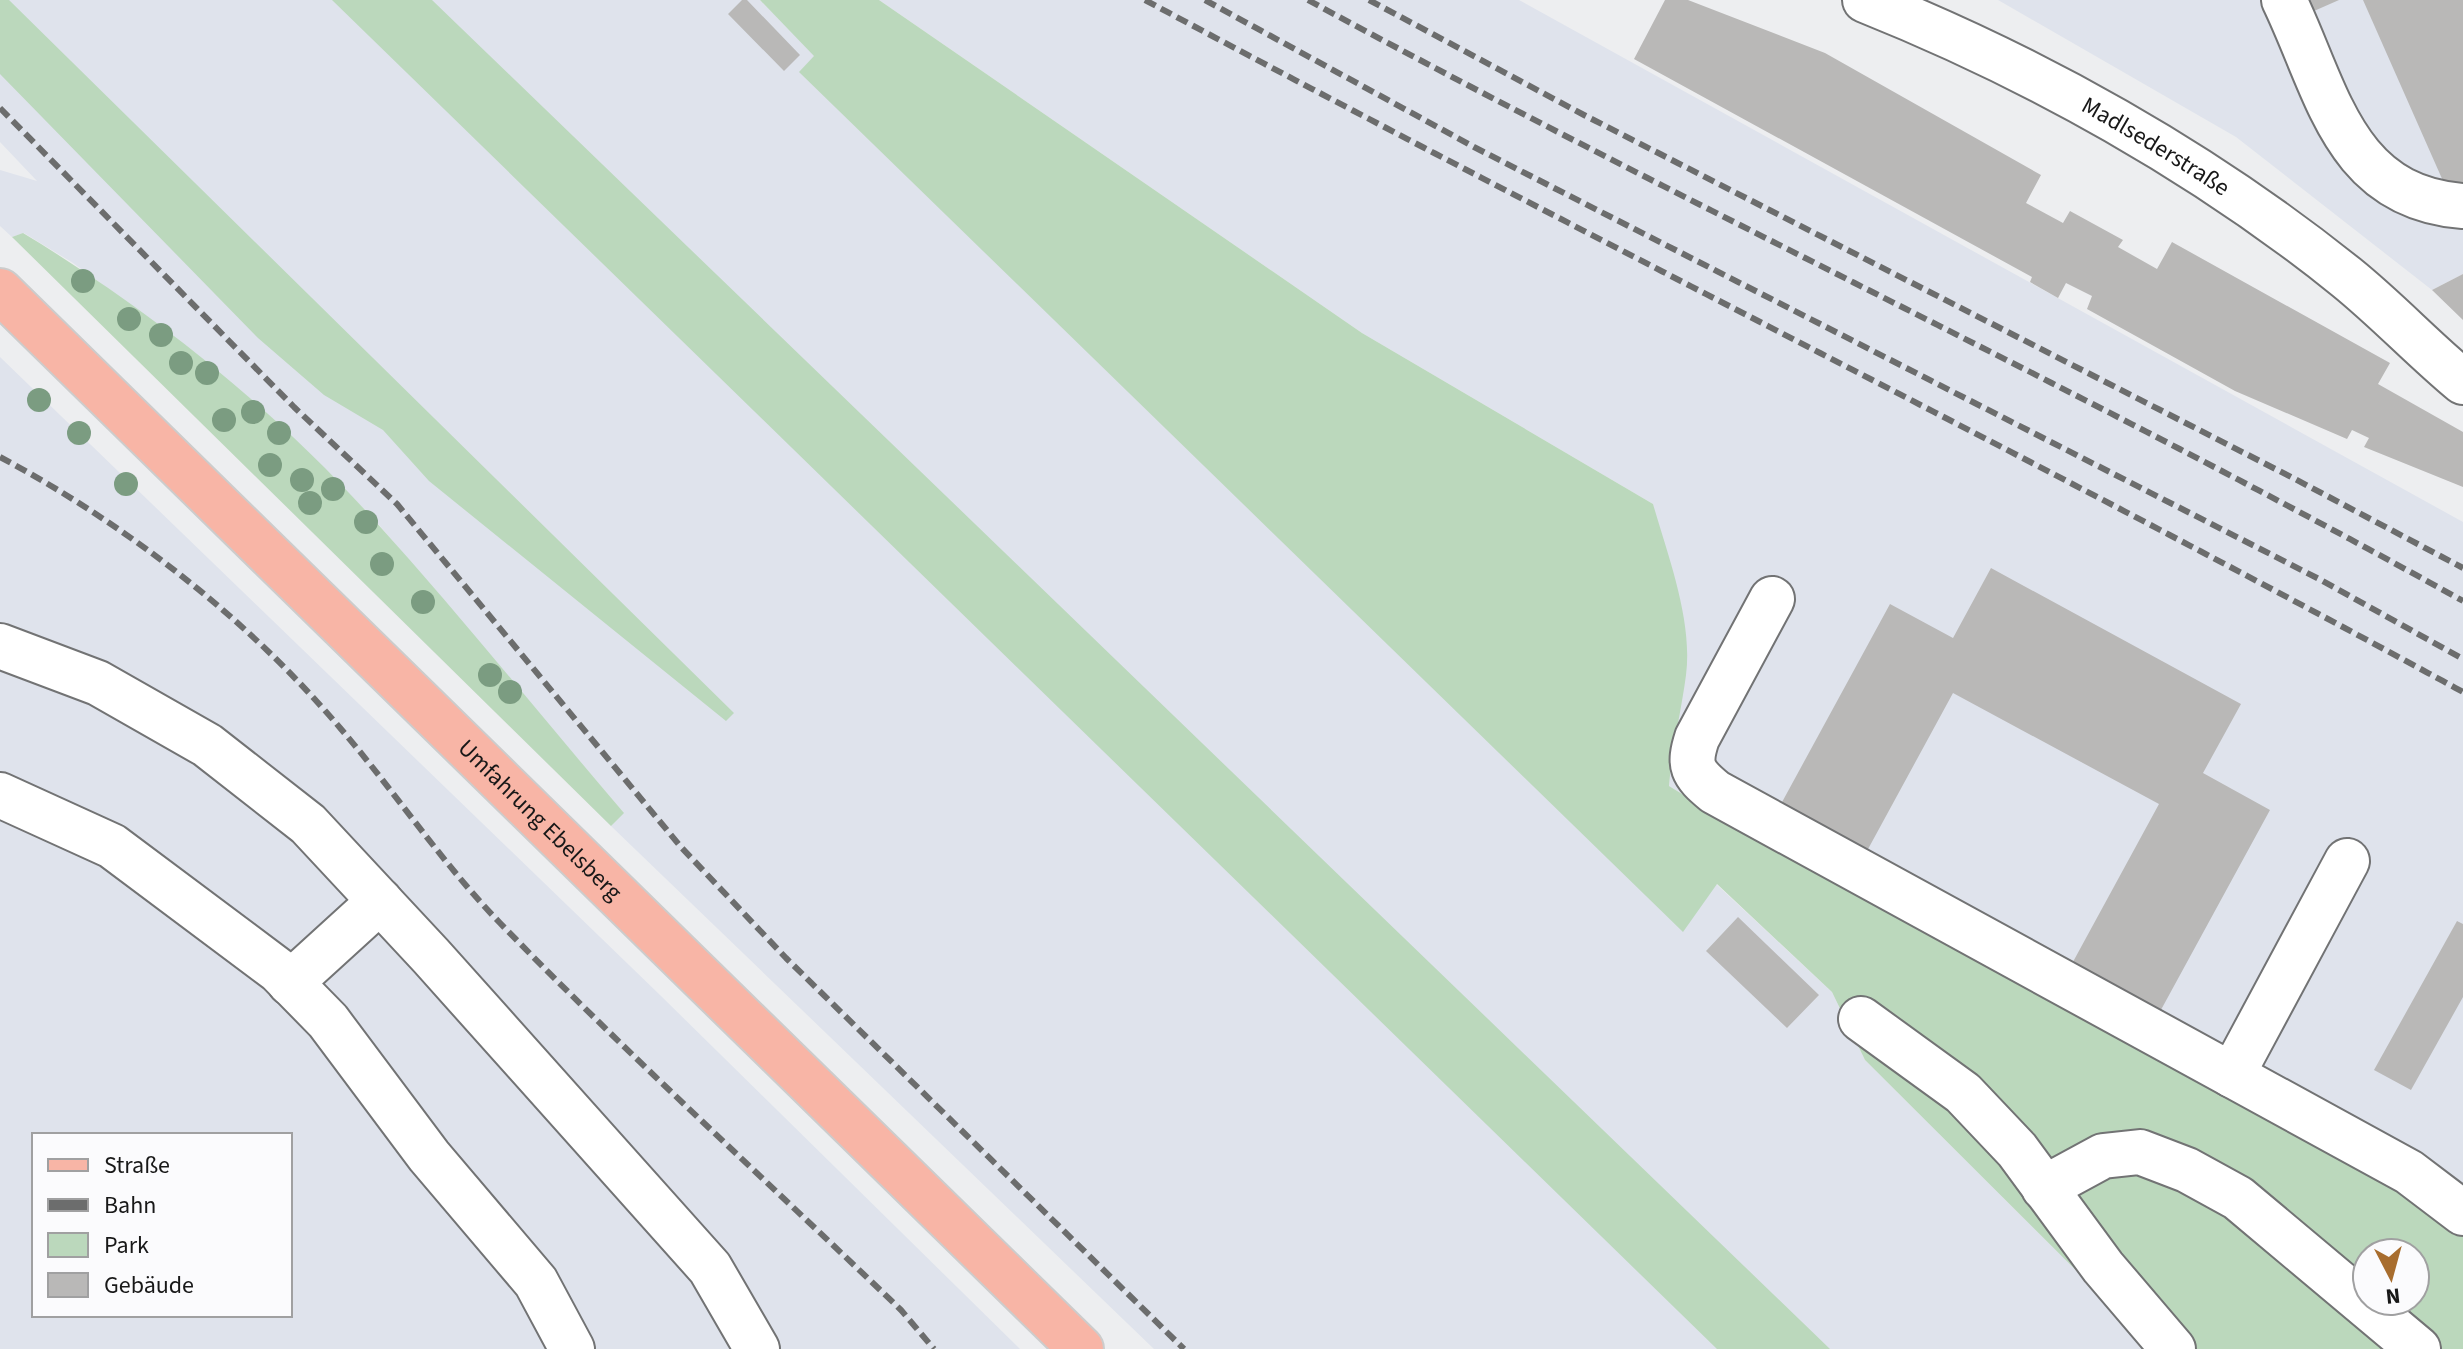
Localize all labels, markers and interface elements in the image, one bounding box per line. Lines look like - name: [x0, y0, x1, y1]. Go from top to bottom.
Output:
- street label: Madlsederstraße: [2075, 88, 2237, 205]
- street label: Umfahrung Ebelsberg: [450, 731, 630, 909]
- legend: [32, 1133, 292, 1317]
- text: Straße: [104, 1148, 170, 1183]
- text: Bahn: [104, 1188, 156, 1223]
- text: Park: [104, 1228, 149, 1263]
- north arrow: [2351, 1237, 2431, 1317]
- text: Gebäude: [104, 1268, 194, 1303]
- text: N: [2384, 1279, 2402, 1313]

